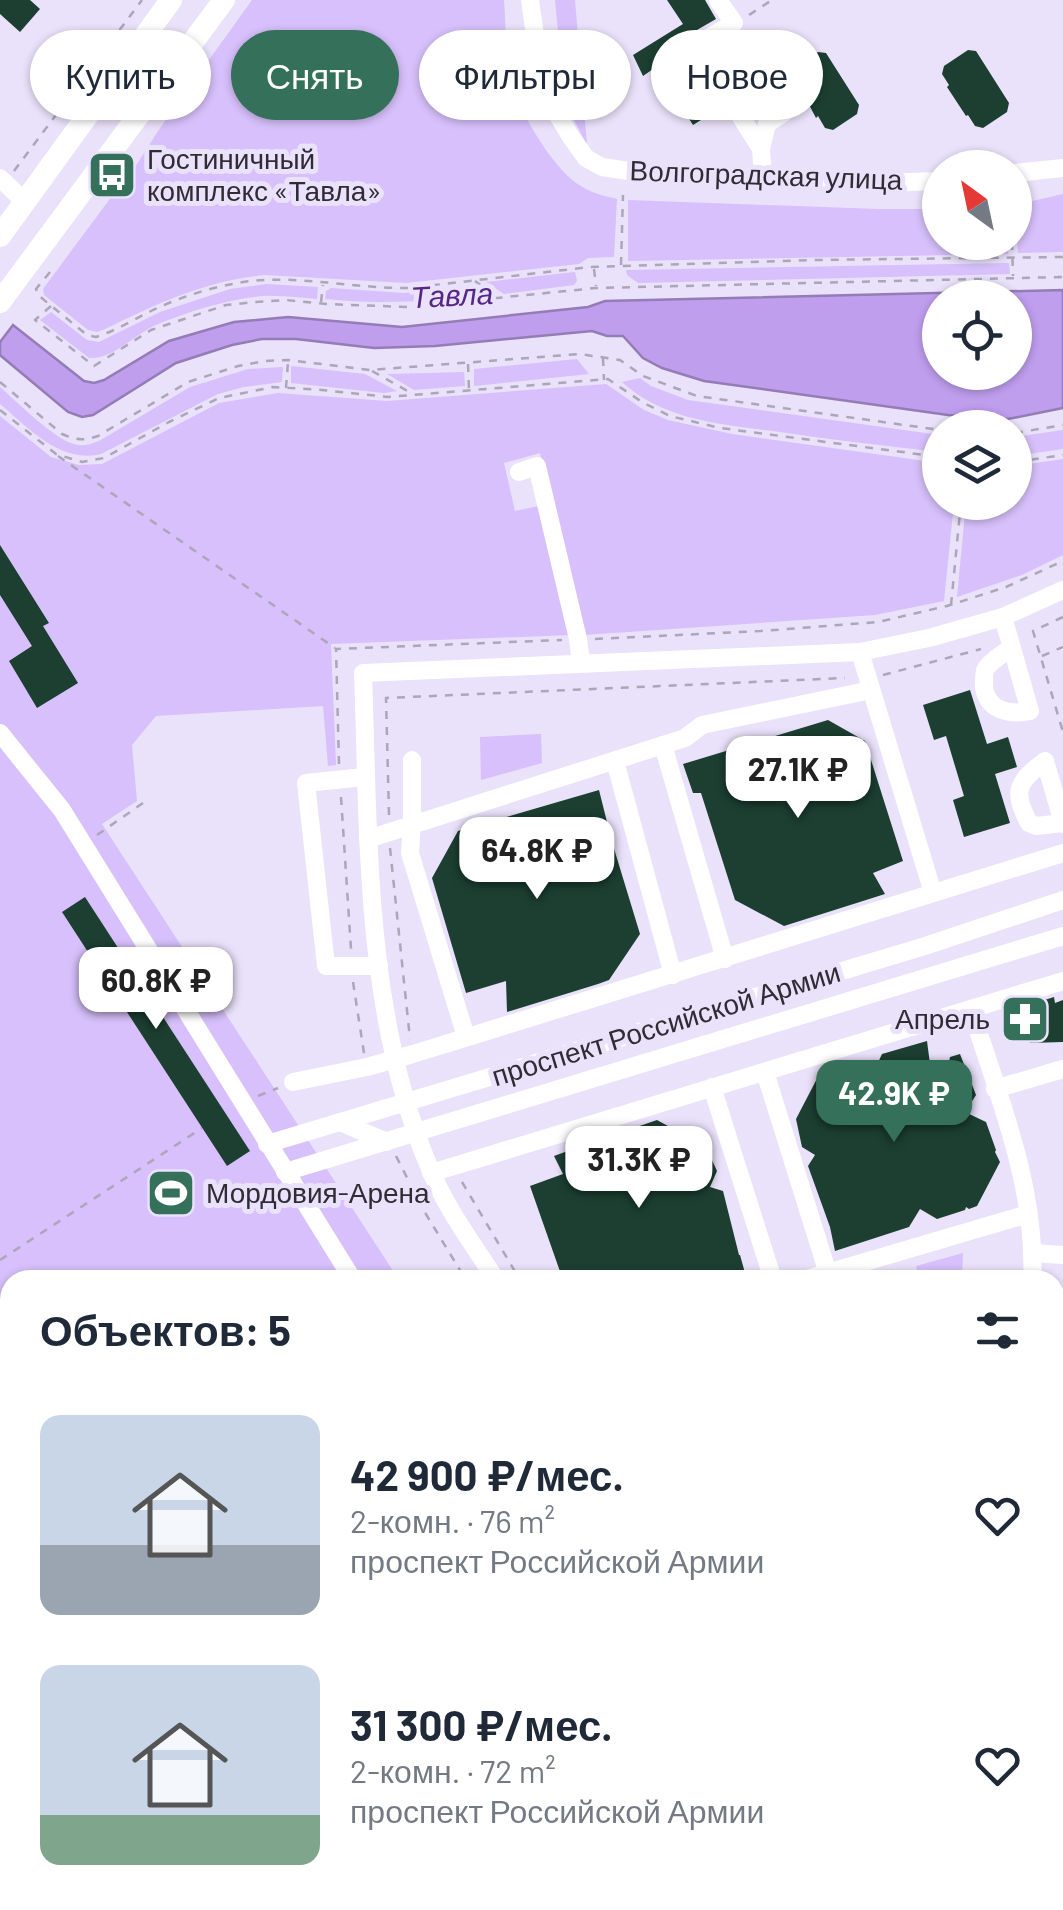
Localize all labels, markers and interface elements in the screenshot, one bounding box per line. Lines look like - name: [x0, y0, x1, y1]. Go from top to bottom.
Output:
- chip: Купить: [30, 30, 211, 120]
- chip: Снять: [231, 30, 399, 120]
- chip: Фильтры: [419, 30, 631, 120]
- chip: Новое: [651, 30, 823, 120]
- place label: Гостиничный комплекс «Тавла»: [147, 141, 381, 207]
- bus stop icon: Гостиничный комплекс «Тавла»: [86, 149, 138, 201]
- north arrow: [922, 150, 1032, 260]
- map controls: [922, 150, 1032, 520]
- street label: Волгоградская улица: [629, 152, 903, 196]
- water label: Тавла: [410, 274, 494, 314]
- button: locate: [922, 280, 1032, 390]
- button: layers: [922, 410, 1032, 520]
- pin: 27.1K ₽: [706, 736, 890, 821]
- text: 27.1K ₽: [748, 749, 848, 787]
- pin: 64.8K ₽: [445, 817, 629, 902]
- text: 64.8K ₽: [481, 830, 593, 868]
- pin: 60.8K ₽: [64, 947, 248, 1032]
- street label: проспект Российской Армии: [487, 954, 844, 1092]
- text: 60.8K ₽: [101, 960, 211, 998]
- pharmacy icon: Апрель: [999, 993, 1051, 1045]
- place label: Апрель: [895, 1001, 990, 1035]
- pin: 42.9K ₽: [802, 1060, 986, 1145]
- text: 42.9K ₽: [838, 1073, 950, 1111]
- pin: 31.3K ₽: [547, 1126, 731, 1211]
- text: 31.3K ₽: [587, 1139, 691, 1177]
- sports icon: Мордовия-Арена: [145, 1167, 197, 1219]
- place label: Мордовия-Арена: [206, 1175, 430, 1209]
- icon: filters: [970, 1303, 1025, 1358]
- text: Объектов: 5: [40, 1304, 291, 1354]
- text: 42 900 ₽/мес.: [350, 1449, 624, 1499]
- icon: home: [120, 1455, 240, 1575]
- icon: heart: [970, 1488, 1025, 1543]
- text: 2-комн. · 76 m²: [350, 1501, 555, 1539]
- text: проспект Российской Армии: [350, 1541, 764, 1579]
- text: 31 300 ₽/мес.: [350, 1699, 613, 1749]
- icon: home: [120, 1705, 240, 1825]
- icon: heart: [970, 1738, 1025, 1793]
- text: 2-комн. · 72 m²: [350, 1751, 556, 1789]
- text: проспект Российской Армии: [350, 1791, 764, 1829]

